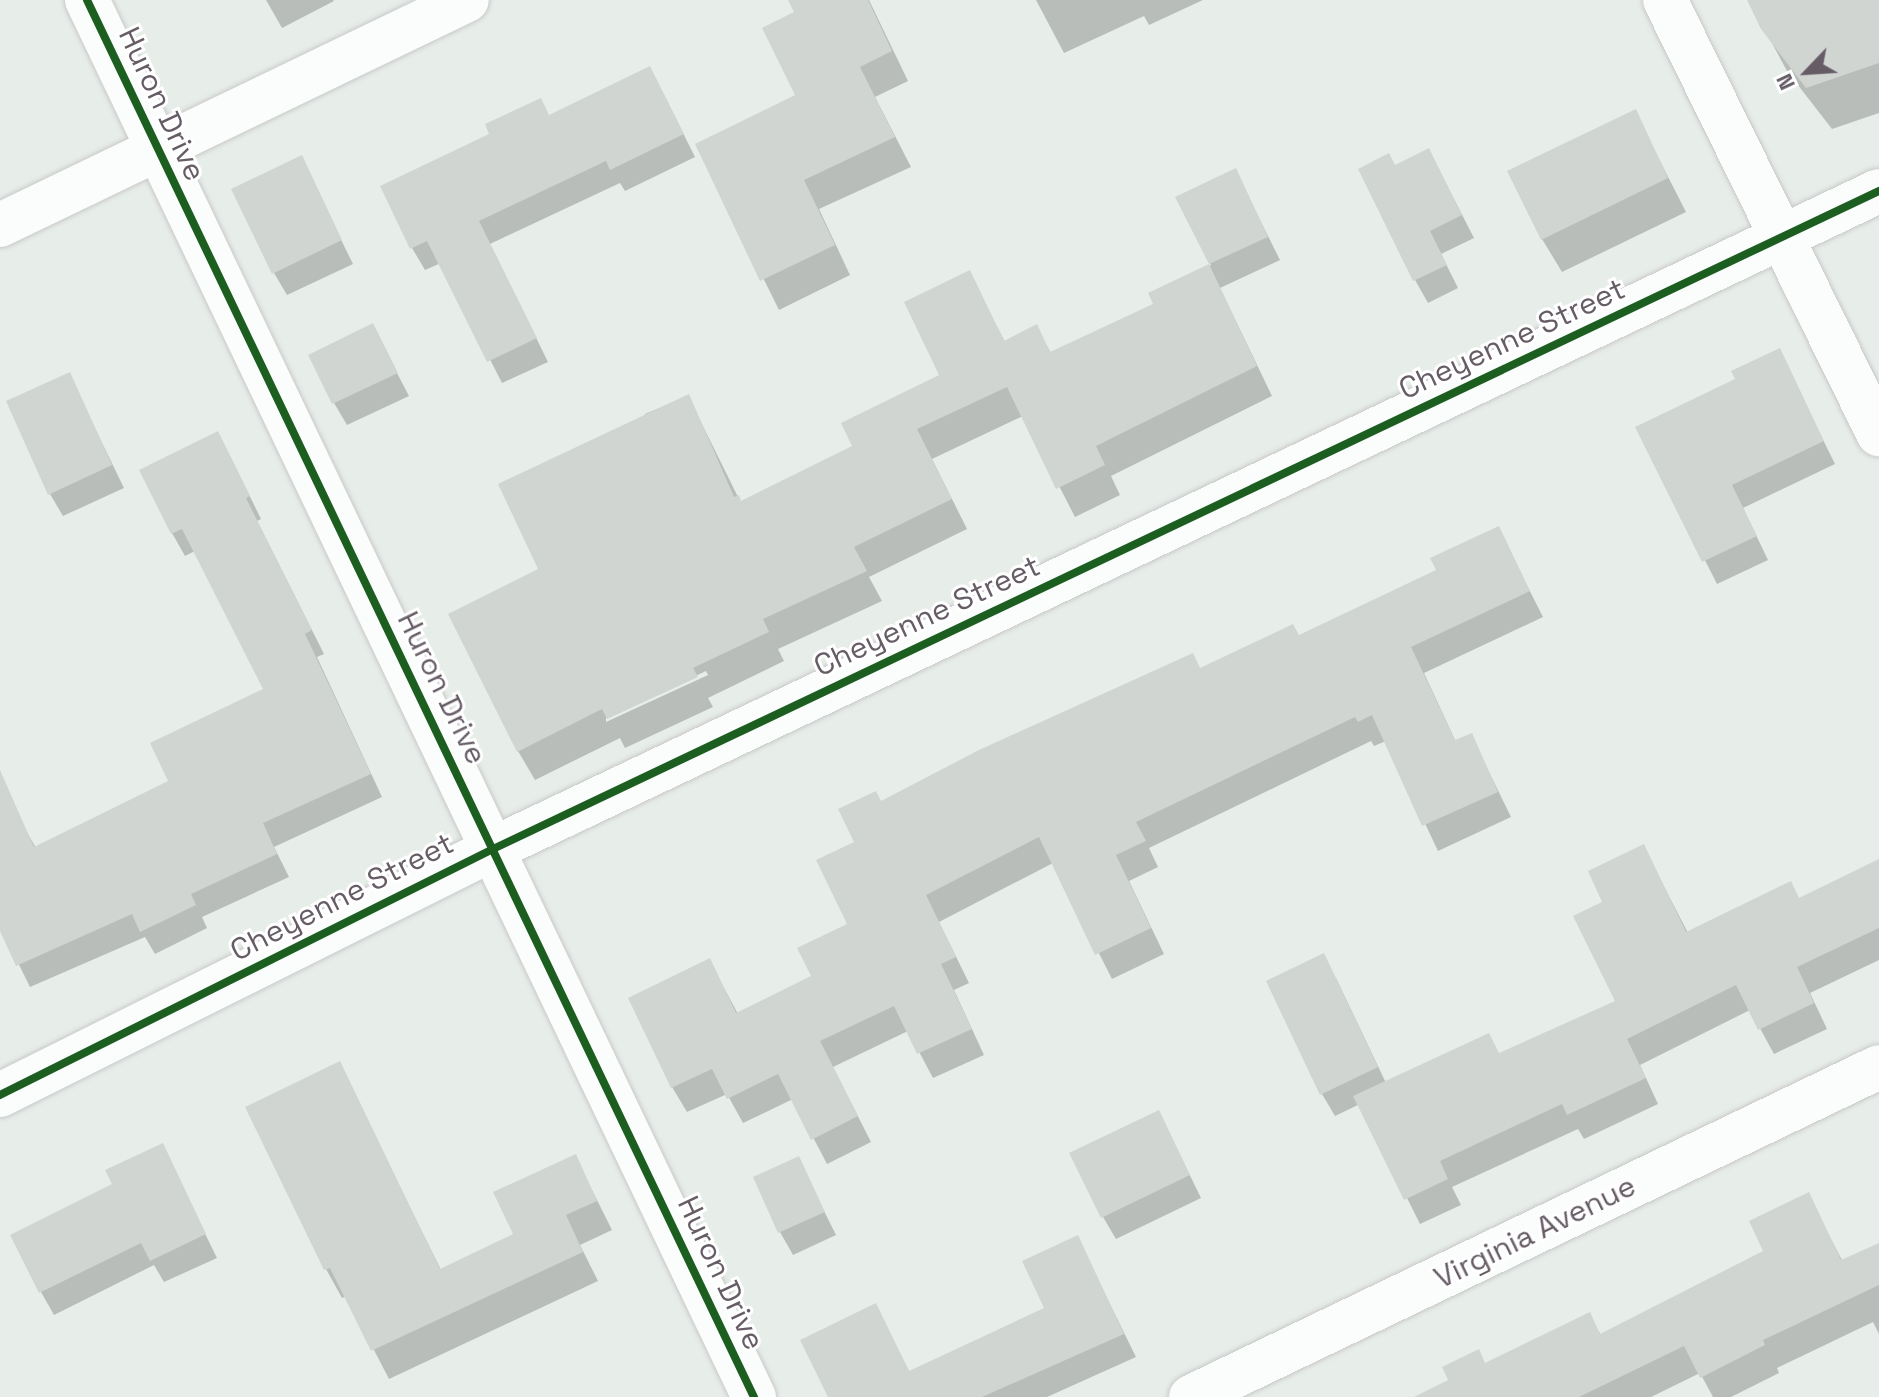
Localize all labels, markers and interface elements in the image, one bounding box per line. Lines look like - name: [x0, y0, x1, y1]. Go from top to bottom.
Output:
- street label: Huron Drive: [111, 21, 213, 187]
- north arrow: [1767, 32, 1847, 112]
- text: N: [1769, 70, 1801, 95]
- street label: Cheyenne Street: [1393, 271, 1631, 407]
- street label: Cheyenne Street: [808, 548, 1046, 684]
- street label: Huron Drive: [390, 606, 494, 770]
- street label: Cheyenne Street: [224, 825, 460, 969]
- street label: Virginia Avenue: [1428, 1168, 1642, 1296]
- street label: Huron Drive: [670, 1190, 772, 1356]

